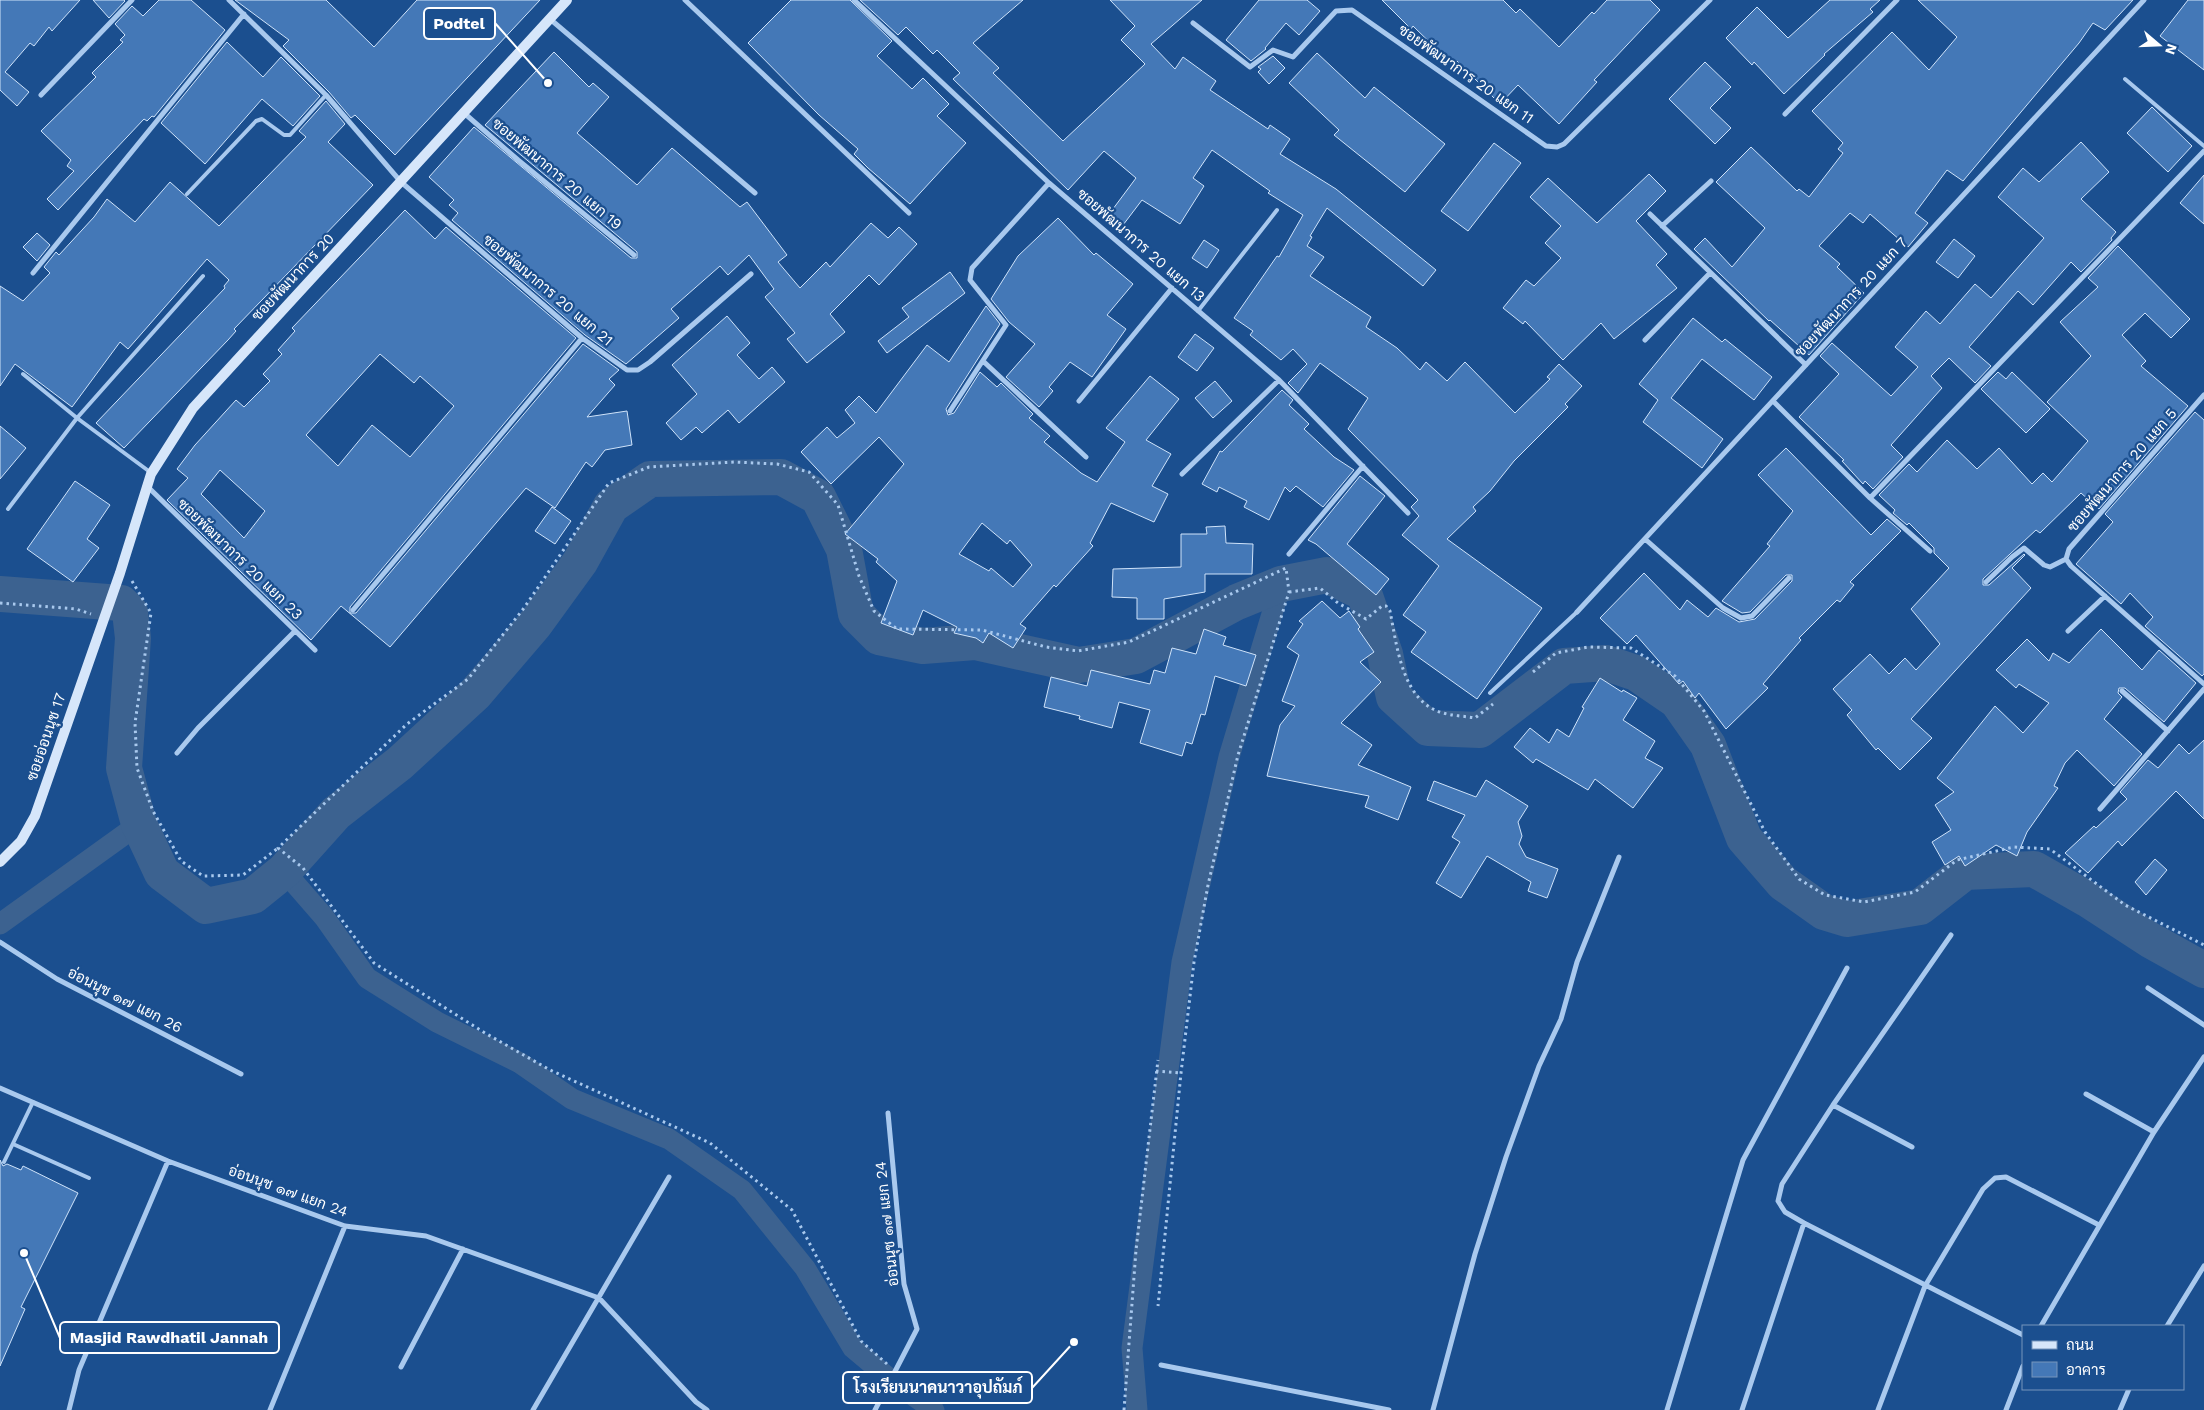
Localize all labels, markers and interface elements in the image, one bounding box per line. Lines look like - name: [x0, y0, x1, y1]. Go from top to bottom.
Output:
- callout: Podtel: [424, 8, 495, 39]
- text: Podtel: [433, 14, 486, 33]
- north arrow: [2134, 20, 2184, 70]
- street label: ซอยพัฒนาการ 20 แยก 11: [1395, 21, 1537, 127]
- text: N: [2162, 42, 2181, 57]
- street label: ซอยพัฒนาการ 20 แยก 19: [488, 114, 626, 234]
- street label: ซอยพัฒนาการ 20 แยก 13: [1073, 185, 1209, 305]
- street label: ซอยพัฒนาการ 20: [248, 230, 338, 324]
- street label: ซอยพัฒนาการ 20 แยก 21: [479, 230, 617, 350]
- street label: ซอยพัฒนาการ 20 แยก 7: [1791, 233, 1911, 361]
- street label: ซอยพัฒนาการ 20 แยก 5: [2063, 404, 2181, 536]
- street label: ซอยพัฒนาการ 20 แยก 23: [174, 495, 306, 623]
- street label: ซอยอ่อนนุช 17: [22, 690, 71, 784]
- street label: อ่อนนุช ๑๗ แยก 26: [64, 962, 186, 1038]
- street label: อ่อนนุช ๑๗ แยก 24: [225, 1160, 351, 1223]
- street label: อ่อนนุช ๑๗ แยก 24: [870, 1160, 905, 1288]
- callout: Masjid Rawdhatil Jannah: [60, 1322, 279, 1353]
- legend: [2022, 1325, 2184, 1390]
- text: Masjid Rawdhatil Jannah: [70, 1328, 268, 1347]
- text: ถนน: [2066, 1336, 2094, 1354]
- text: อาคาร: [2066, 1361, 2106, 1379]
- callout: โรงเรียนนาคนาวาอุปถัมภ์: [843, 1372, 1032, 1403]
- text: โรงเรียนนาคนาวาอุปถัมภ์: [852, 1376, 1023, 1399]

